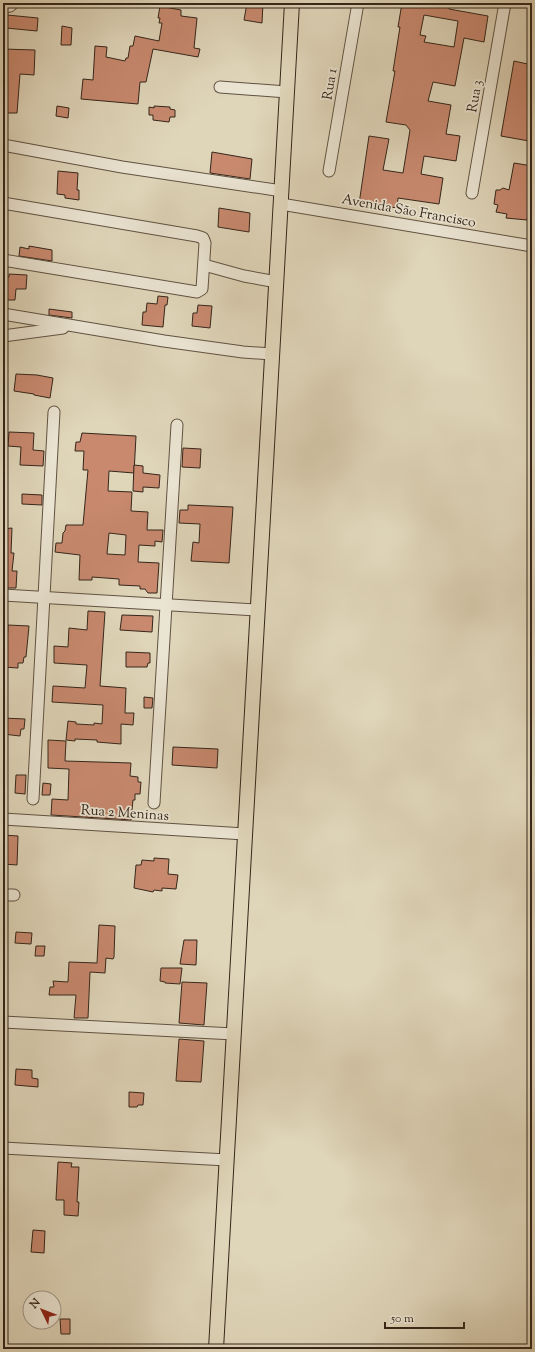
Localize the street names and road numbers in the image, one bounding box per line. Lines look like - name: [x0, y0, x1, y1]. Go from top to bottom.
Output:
- street label: Rua 1: [318, 67, 344, 102]
- street label: Rua 3: [463, 78, 489, 114]
- street label: Avenida São Francisco: [340, 190, 478, 234]
- street label: Rua 2 Meninas: [80, 801, 170, 827]

